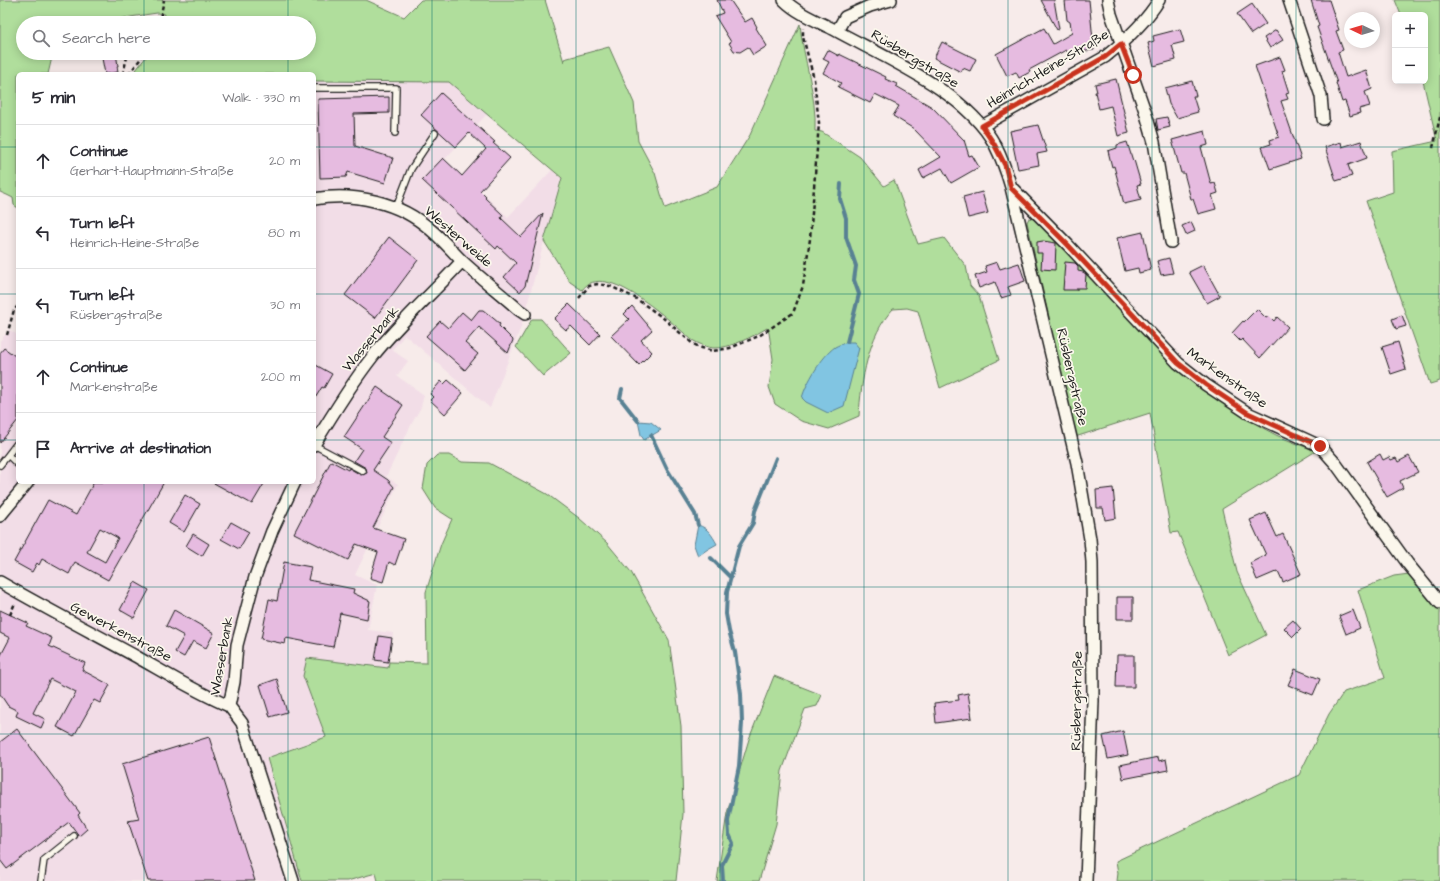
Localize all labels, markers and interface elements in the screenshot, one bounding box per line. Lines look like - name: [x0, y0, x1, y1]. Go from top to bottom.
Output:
- north arrow: [1344, 12, 1380, 48]
- map controls: [1392, 12, 1428, 84]
- button: +: [1392, 12, 1428, 48]
- search box: [16, 16, 316, 60]
- street label: Heinrich-Heine-Straße: [983, 24, 1113, 113]
- street label: Rüsbergstraße: [867, 25, 963, 93]
- icon: search: [30, 27, 52, 49]
- text: Search here: [62, 28, 151, 49]
- button: −: [1392, 48, 1428, 84]
- route start: [1124, 66, 1142, 84]
- text: 5 min: [32, 86, 75, 110]
- text: Walk · 330 m: [222, 89, 300, 107]
- text: Continue: [70, 141, 128, 162]
- icon: ahead: [32, 150, 54, 172]
- text: 20 m: [269, 152, 300, 170]
- text: Gerhart-Hauptmann-Straße: [70, 162, 234, 180]
- street label: Westerweide: [420, 202, 497, 273]
- text: Turn left: [70, 213, 134, 234]
- icon: left: [32, 222, 54, 244]
- text: 80 m: [268, 224, 300, 242]
- text: Heinrich-Heine-Straße: [70, 234, 199, 252]
- text: Turn left: [70, 285, 134, 306]
- icon: left: [32, 294, 54, 316]
- text: 30 m: [270, 296, 300, 314]
- street label: Wasserbank: [338, 302, 405, 376]
- text: Rüsbergstraße: [70, 306, 162, 324]
- street label: Rüsbergstraße: [1051, 326, 1093, 428]
- street label: Markenstraße: [1182, 343, 1272, 414]
- text: Continue: [70, 357, 128, 378]
- icon: ahead: [32, 366, 54, 388]
- text: 200 m: [261, 368, 300, 386]
- text: Markenstraße: [70, 378, 158, 396]
- route end: [1311, 437, 1329, 455]
- icon: arrive: [32, 438, 54, 460]
- text: Arrive at destination: [70, 438, 211, 459]
- street label: Gewerkenstraße: [67, 597, 176, 667]
- street label: Wasserbank: [205, 614, 239, 697]
- street label: Rüsbergstraße: [1066, 651, 1088, 751]

